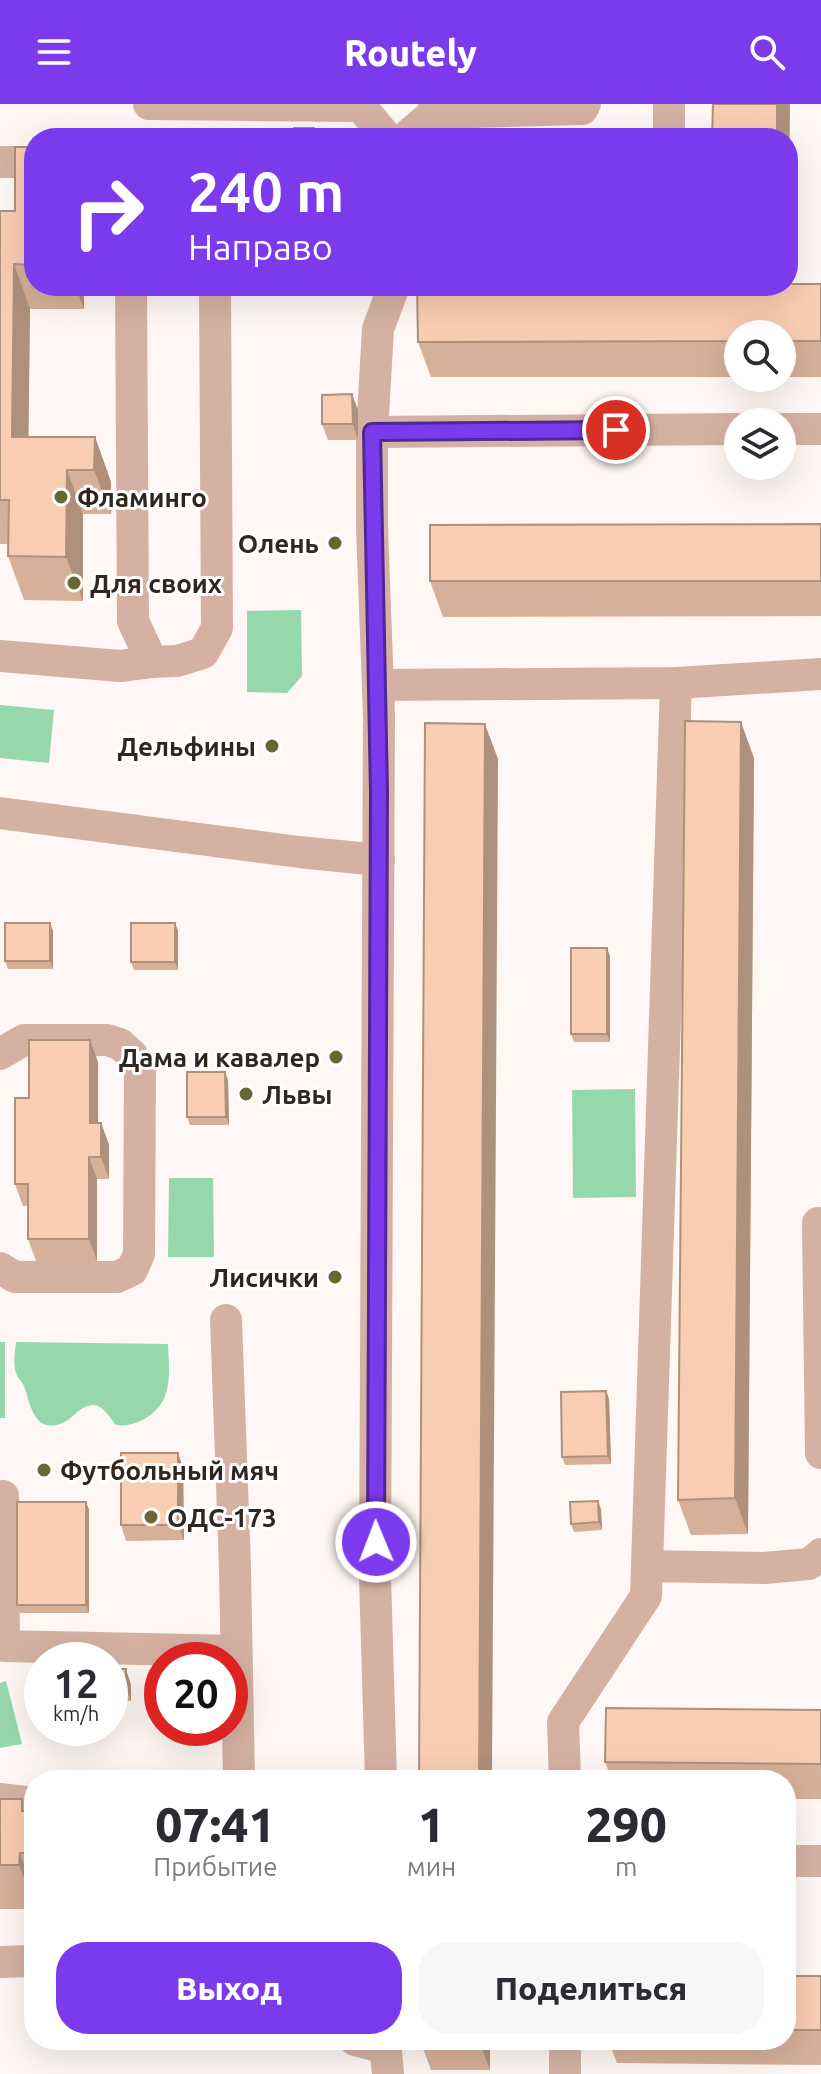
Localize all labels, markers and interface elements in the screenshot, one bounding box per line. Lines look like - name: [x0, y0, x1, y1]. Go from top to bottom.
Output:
- icon: menu: [32, 30, 76, 74]
- icon: search: [745, 30, 789, 74]
- text: Routely: [344, 32, 477, 73]
- icon: right: [56, 160, 160, 264]
- text: 240 m: [188, 160, 344, 223]
- text: Направо: [188, 226, 333, 267]
- map controls: [724, 320, 796, 480]
- button: search: [724, 320, 796, 392]
- pin: [582, 396, 650, 464]
- icon: arrive: [594, 408, 638, 452]
- button: layers: [724, 408, 796, 480]
- place label: Фламинго: [77, 483, 207, 512]
- marker: Фламинго: [52, 488, 70, 506]
- place label: Олень: [238, 529, 319, 558]
- marker: Олень: [326, 534, 344, 552]
- place label: Для своих: [90, 569, 222, 598]
- marker: Для своих: [65, 574, 83, 592]
- place label: Дельфины: [117, 732, 256, 761]
- marker: Дельфины: [263, 737, 281, 755]
- place label: Дама и кавалер: [119, 1043, 320, 1072]
- marker: Дама и кавалер: [327, 1048, 345, 1066]
- place label: Львы: [262, 1080, 332, 1109]
- marker: Львы: [237, 1085, 255, 1103]
- place label: Лисички: [209, 1263, 319, 1292]
- marker: Лисички: [326, 1268, 344, 1286]
- place label: Футбольный мяч: [60, 1456, 279, 1485]
- marker: Футбольный мяч: [35, 1461, 53, 1479]
- position arrow: [334, 1500, 418, 1584]
- place label: ОДС-173: [167, 1503, 277, 1532]
- marker: ОДС-173: [142, 1508, 160, 1526]
- speed limit sign: 20: [144, 1642, 248, 1746]
- text: 12: [53, 1661, 99, 1706]
- text: km/h: [53, 1702, 99, 1725]
- text: 07:41: [155, 1797, 275, 1851]
- text: 1: [418, 1797, 445, 1851]
- text: 290: [586, 1797, 667, 1851]
- text: Прибытие: [153, 1852, 278, 1881]
- text: мин: [407, 1852, 456, 1881]
- text: m: [615, 1852, 637, 1881]
- button: Выход: [56, 1942, 402, 2034]
- button: Поделиться: [418, 1942, 764, 2034]

